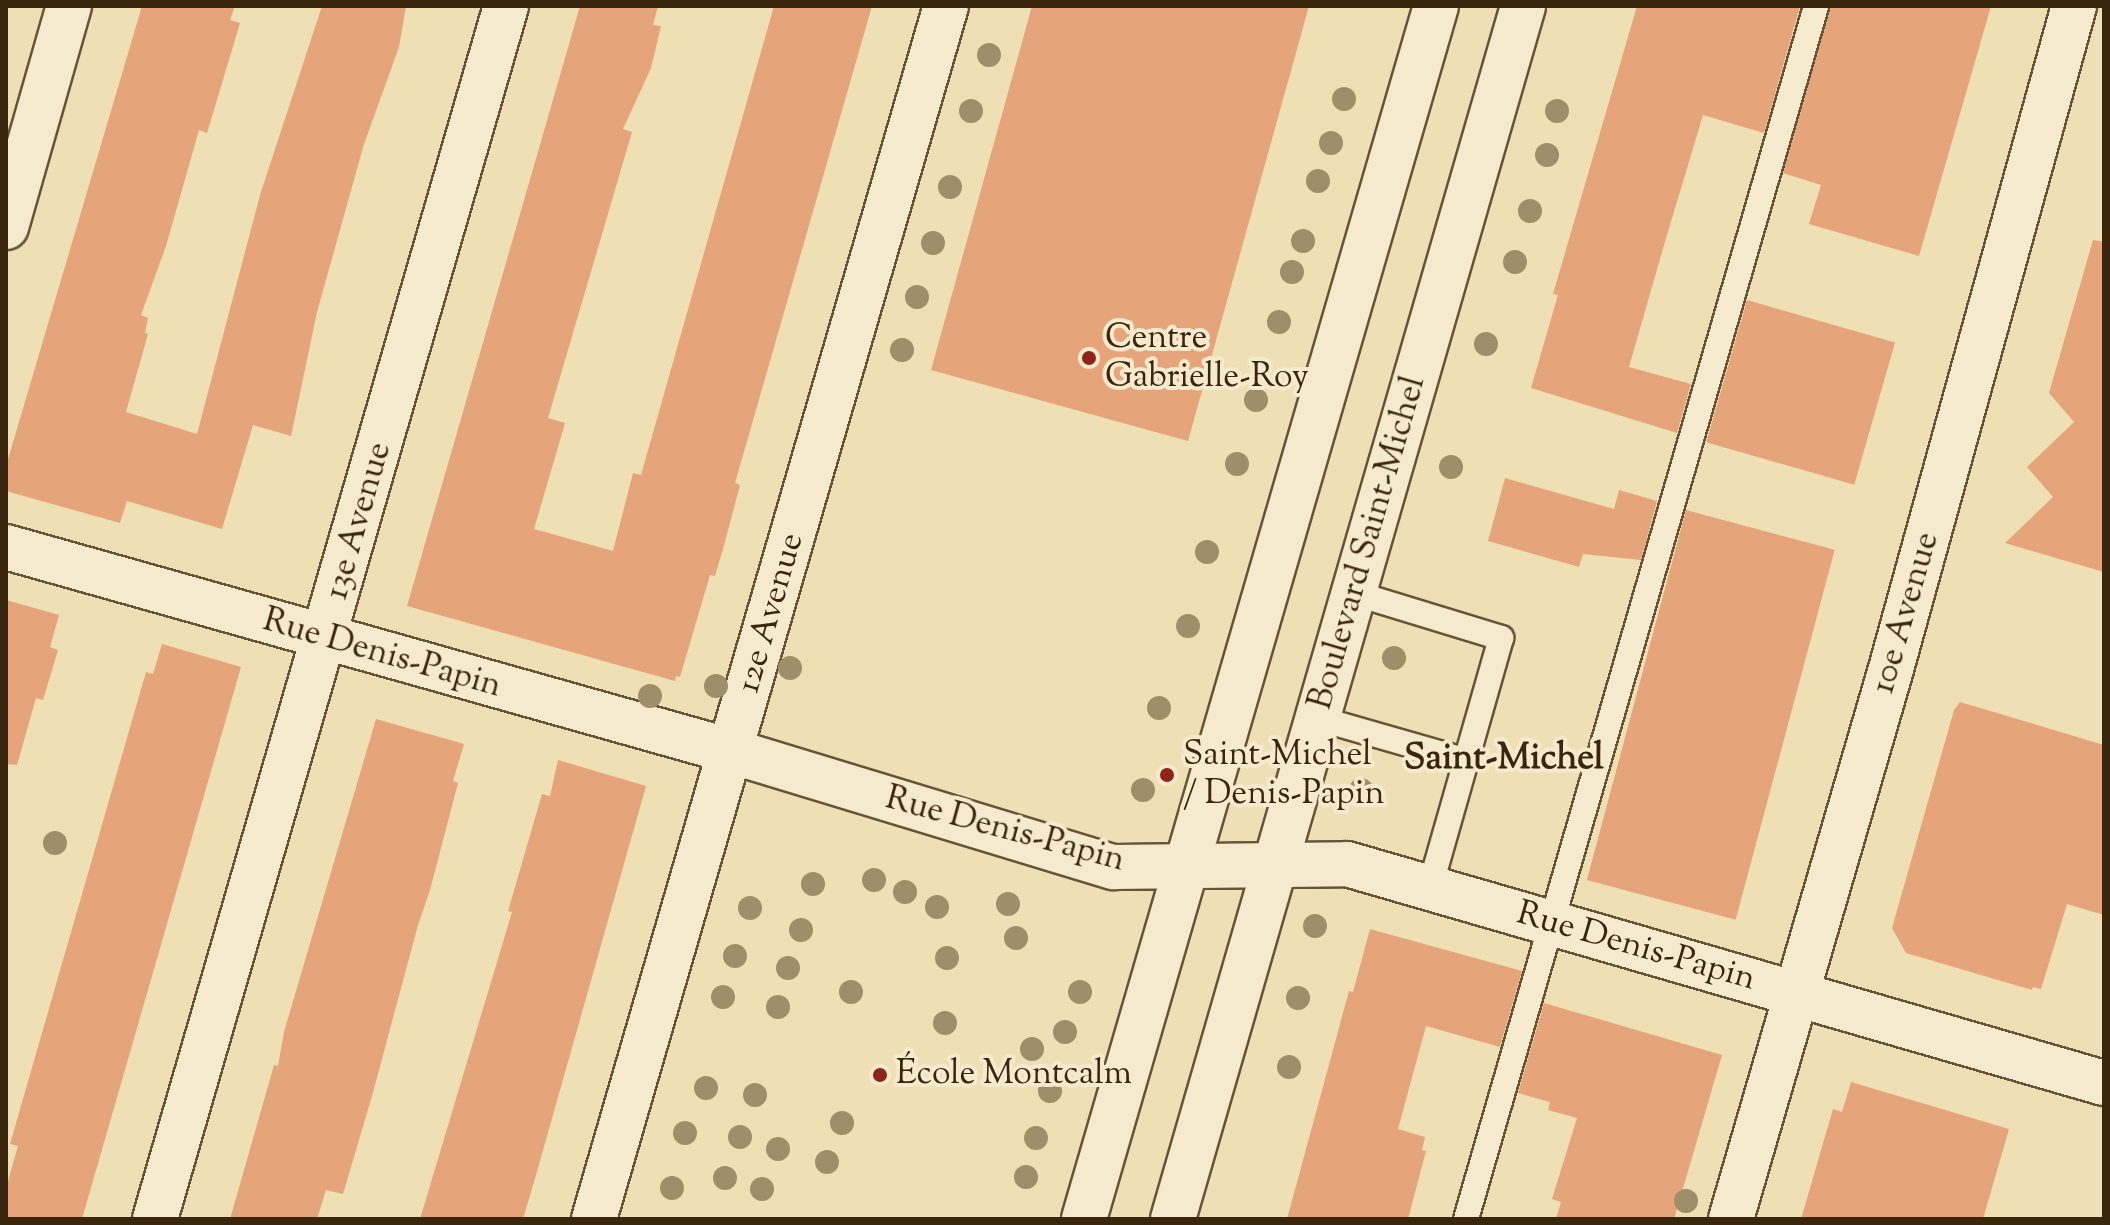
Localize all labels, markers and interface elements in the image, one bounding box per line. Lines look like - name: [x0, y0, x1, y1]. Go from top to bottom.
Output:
- place label: Centre Gabrielle-Roy: [1105, 318, 1309, 398]
- marker: Centre Gabrielle-Roy: [1080, 349, 1098, 367]
- street label: Boulevard Saint-Michel: [1301, 372, 1435, 714]
- street label: 13e Avenue: [317, 438, 401, 604]
- street label: 12e Avenue: [729, 528, 813, 698]
- street label: 10e Avenue: [1864, 528, 1948, 698]
- street label: Rue Denis-Papin: [258, 600, 506, 708]
- place label: Saint-Michel / Denis-Papin: [1183, 735, 1384, 814]
- district label: Saint-Michel: [1404, 738, 1604, 782]
- marker: Saint-Michel / Denis-Papin: [1158, 766, 1176, 784]
- street label: Rue Denis-Papin: [881, 778, 1129, 882]
- street label: Rue Denis-Papin: [1512, 893, 1760, 1001]
- place label: École Montcalm: [896, 1055, 1132, 1095]
- marker: École Montcalm: [871, 1066, 889, 1084]

